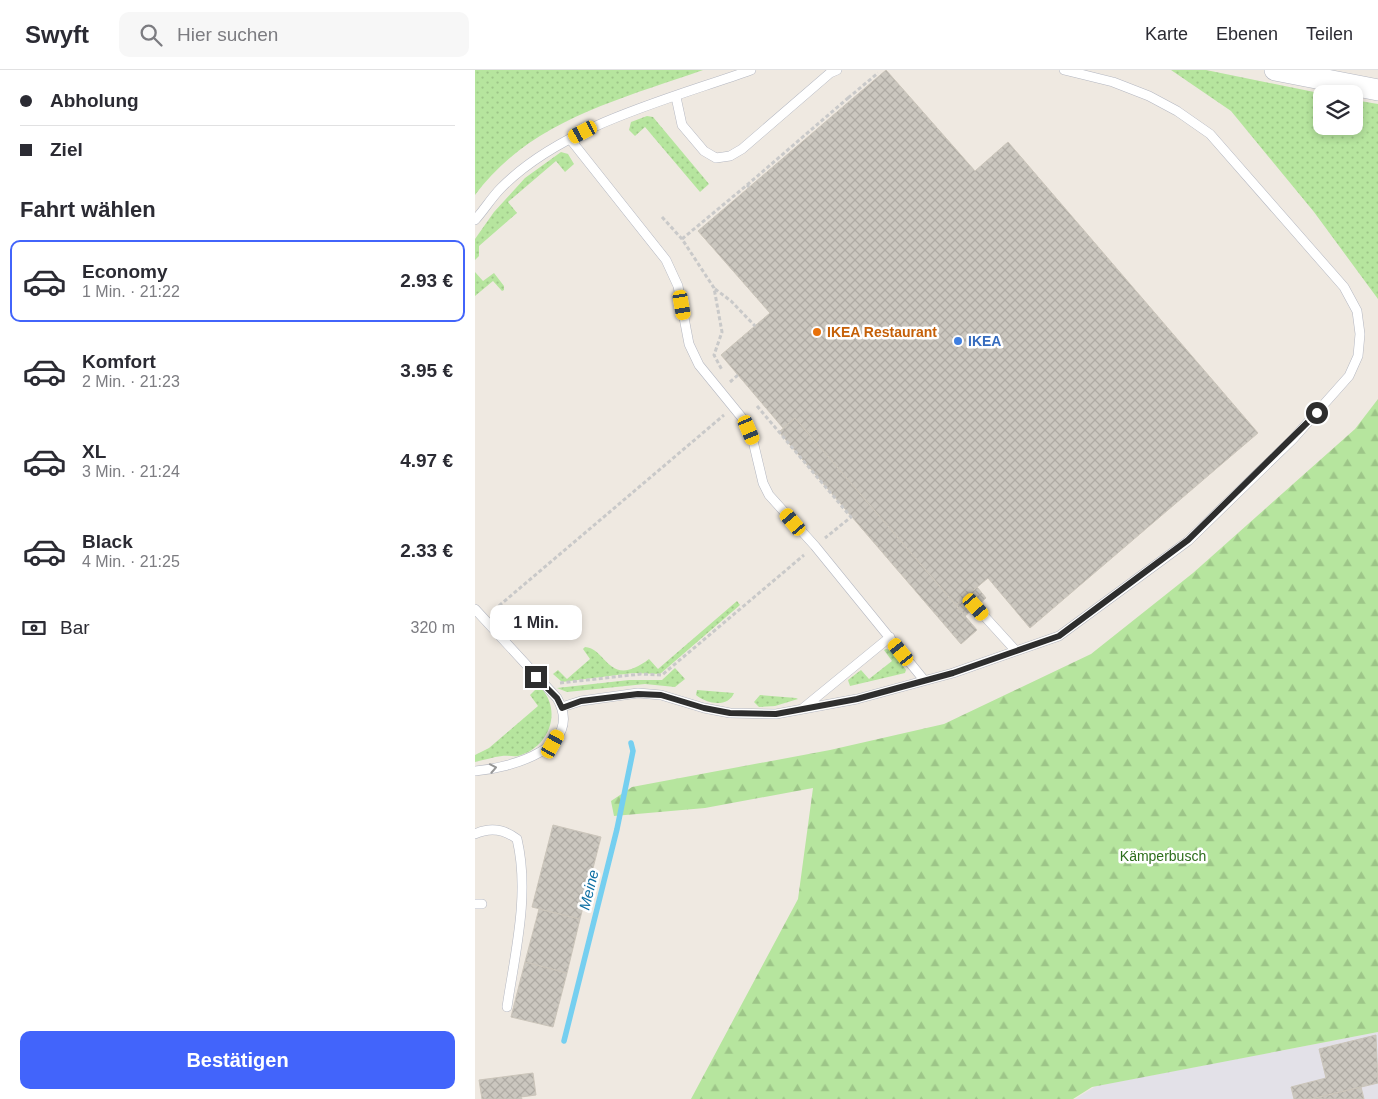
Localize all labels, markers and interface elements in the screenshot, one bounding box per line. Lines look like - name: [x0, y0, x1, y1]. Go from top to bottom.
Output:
- search box: [119, 12, 469, 57]
- text: Swyft: [25, 21, 89, 48]
- icon: search: [137, 21, 165, 49]
- text: Hier suchen: [177, 24, 278, 45]
- text: Karte: [1145, 24, 1188, 44]
- text: Ebenen: [1216, 24, 1278, 44]
- text: Teilen: [1306, 24, 1353, 44]
- map controls: [1313, 85, 1363, 135]
- button: layers: [1313, 85, 1363, 135]
- text: Abholung: [50, 90, 139, 111]
- car: [566, 118, 599, 146]
- text: Ziel: [50, 139, 83, 160]
- text: Fahrt wählen: [20, 197, 156, 222]
- icon: car: [22, 259, 67, 304]
- text: Economy: [82, 261, 168, 282]
- text: 2.93 €: [400, 270, 453, 291]
- text: 1 Min. · 21:22: [82, 283, 180, 300]
- car: [672, 289, 691, 321]
- place label: IKEA Restaurant: [827, 324, 937, 340]
- marker: IKEA Restaurant: [811, 326, 823, 338]
- place label: IKEA: [968, 333, 1001, 349]
- marker: IKEA: [952, 335, 964, 347]
- icon: car: [22, 349, 67, 394]
- text: Komfort: [82, 351, 156, 372]
- text: 3.95 €: [400, 360, 453, 381]
- text: 2 Min. · 21:23: [82, 373, 180, 390]
- route start: [1306, 402, 1328, 424]
- car: [736, 413, 761, 447]
- icon: car: [22, 439, 67, 484]
- text: XL: [82, 441, 106, 462]
- text: 4.97 €: [400, 450, 453, 471]
- text: 3 Min. · 21:24: [82, 463, 180, 480]
- car: [777, 506, 808, 538]
- icon: car: [22, 529, 67, 574]
- text: Black: [82, 531, 133, 552]
- text: 2.33 €: [400, 540, 453, 561]
- text: 4 Min. · 21:25: [82, 553, 180, 570]
- car: [960, 591, 991, 623]
- callout: 1 Min.: [490, 604, 582, 640]
- icon: cash: [20, 614, 48, 642]
- text: 1 Min.: [513, 614, 559, 631]
- text: Bar: [60, 617, 90, 638]
- text: 320 m: [411, 619, 455, 636]
- car: [885, 636, 916, 668]
- route end: [525, 666, 547, 688]
- car: [539, 727, 566, 761]
- one-way arrow: [489, 763, 498, 774]
- park label: Kämperbusch: [1120, 848, 1206, 864]
- water label: Meine: [575, 868, 602, 912]
- button: Bestätigen: [20, 1031, 455, 1089]

